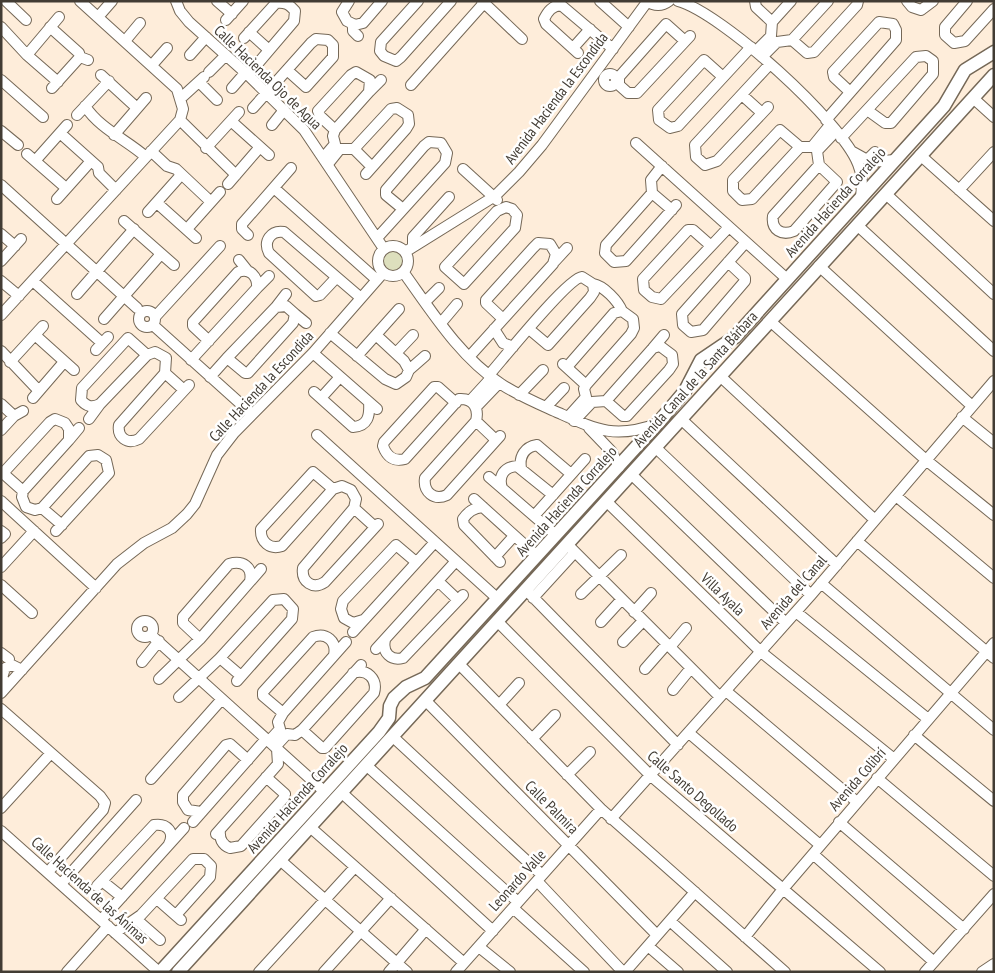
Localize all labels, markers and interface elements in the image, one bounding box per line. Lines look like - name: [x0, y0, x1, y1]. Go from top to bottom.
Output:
- street label: Calle Hacienda Ojo de Agua: [210, 21, 326, 133]
- street label: Avenida Hacienda la Escondida: [500, 28, 612, 168]
- street label: Avenida Hacienda Corralejo: [780, 143, 890, 261]
- street label: Avenida Canal de la Santa Bárbara: [629, 307, 761, 451]
- street label: Calle Hacienda la Escondida: [205, 327, 317, 445]
- street label: Avenida Hacienda Corralejo: [511, 442, 621, 560]
- street label: Avenida del Canal: [756, 551, 831, 633]
- street label: Villa Ayala: [696, 568, 749, 619]
- street label: Avenida Hacienda Corralejo: [242, 739, 352, 857]
- street label: Avenida Colibrí: [824, 743, 890, 815]
- street label: Calle Santo Degollado: [644, 746, 742, 836]
- street label: Calle Palmira: [521, 776, 583, 838]
- street label: Calle Hacienda de las Ánimas: [27, 832, 153, 948]
- street label: Leonardo Valle: [484, 845, 550, 915]

